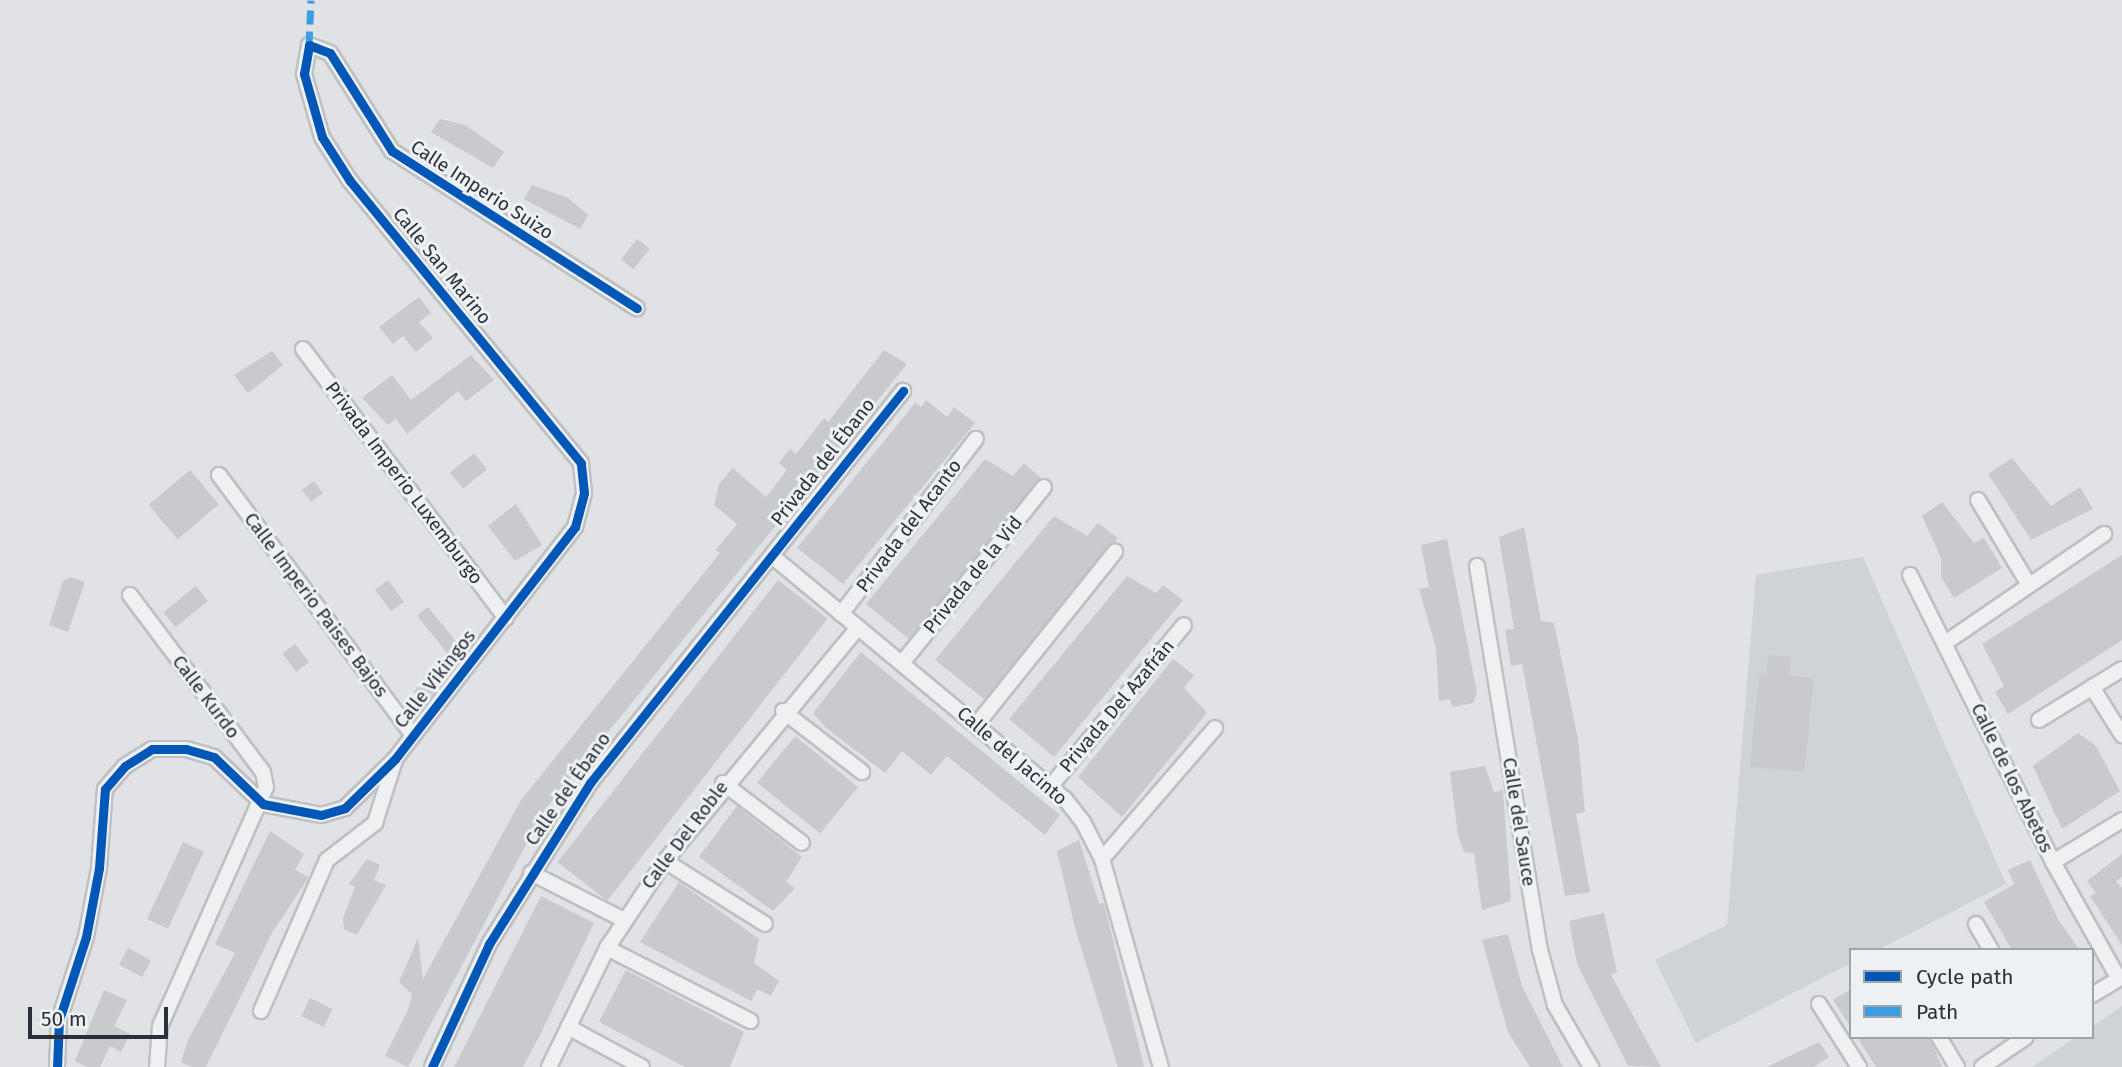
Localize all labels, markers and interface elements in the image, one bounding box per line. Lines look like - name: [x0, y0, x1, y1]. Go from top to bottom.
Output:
- street label: Calle Imperio Suizo: [406, 135, 558, 245]
- street label: Calle San Marino: [388, 203, 496, 329]
- street label: Privada Imperio Luxemburgo: [320, 377, 488, 589]
- street label: Privada del Ébano: [766, 394, 880, 530]
- street label: Privada del Acanto: [852, 455, 966, 597]
- street label: Calle Imperio Paises Bajos: [239, 508, 393, 702]
- street label: Privada de la Vid: [919, 512, 1027, 638]
- street label: Calle Vikingos: [389, 625, 481, 733]
- street label: Privada Del Azafrán: [1055, 635, 1179, 777]
- street label: Calle Kurdo: [167, 651, 245, 743]
- street label: Calle de los Abetos: [1966, 700, 2058, 856]
- street label: Calle del Jacinto: [952, 702, 1072, 810]
- street label: Calle del Ébano: [520, 728, 616, 850]
- street label: Calle del Sauce: [1498, 756, 1540, 888]
- street label: Calle Del Roble: [637, 776, 733, 894]
- legend: [1849, 948, 2094, 1039]
- text: Cycle path: [1916, 964, 2014, 990]
- scale bar: [32, 993, 172, 1038]
- text: Path: [1916, 999, 1958, 1025]
- text: 50 m: [41, 1006, 87, 1032]

